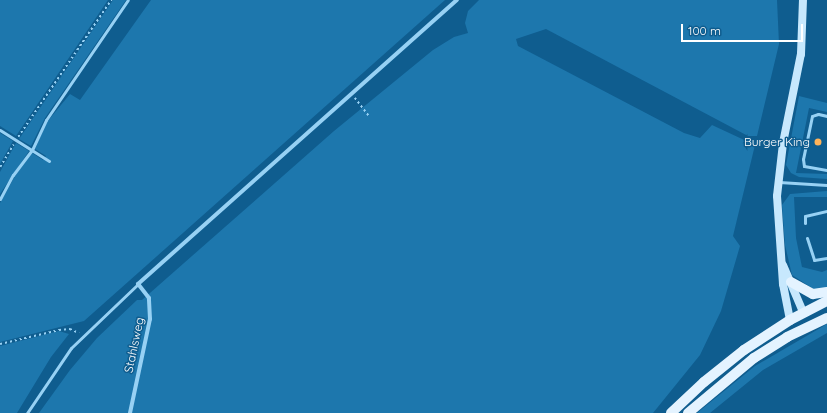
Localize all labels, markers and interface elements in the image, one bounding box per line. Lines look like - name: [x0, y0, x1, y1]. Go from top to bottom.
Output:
- scale bar: [683, 16, 805, 42]
- text: 100 m: [688, 23, 721, 38]
- place label: Burger King: [744, 135, 810, 149]
- marker: Burger King: [813, 137, 823, 147]
- street label: Stahlsweg: [121, 316, 147, 374]

